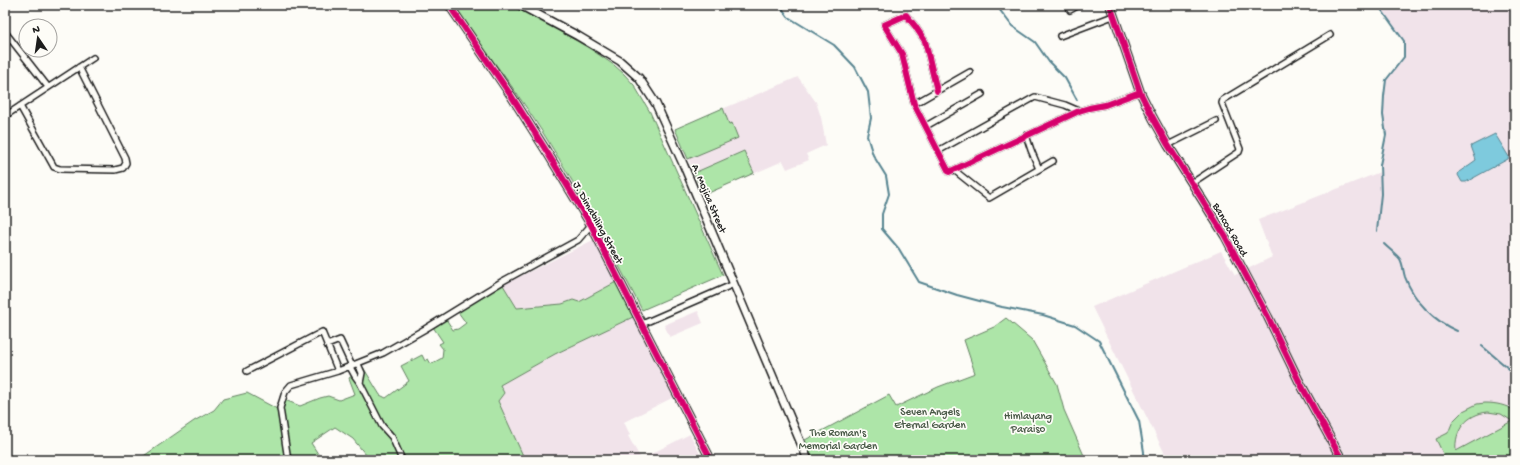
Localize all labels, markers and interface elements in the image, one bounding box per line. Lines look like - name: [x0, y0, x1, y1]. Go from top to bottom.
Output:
- north arrow: [18, 18, 58, 58]
- text: N: [31, 24, 41, 37]
- street label: A. Mojica Street: [688, 163, 729, 236]
- street label: J. Dimabiling Street: [570, 180, 625, 267]
- street label: Bancod Road: [1209, 200, 1250, 260]
- park label: Seven Angels Eternal Garden: [894, 407, 967, 432]
- park label: Himlayang Paraiso: [1004, 411, 1052, 436]
- park label: The Roman's Memorial Garden: [799, 428, 878, 453]

